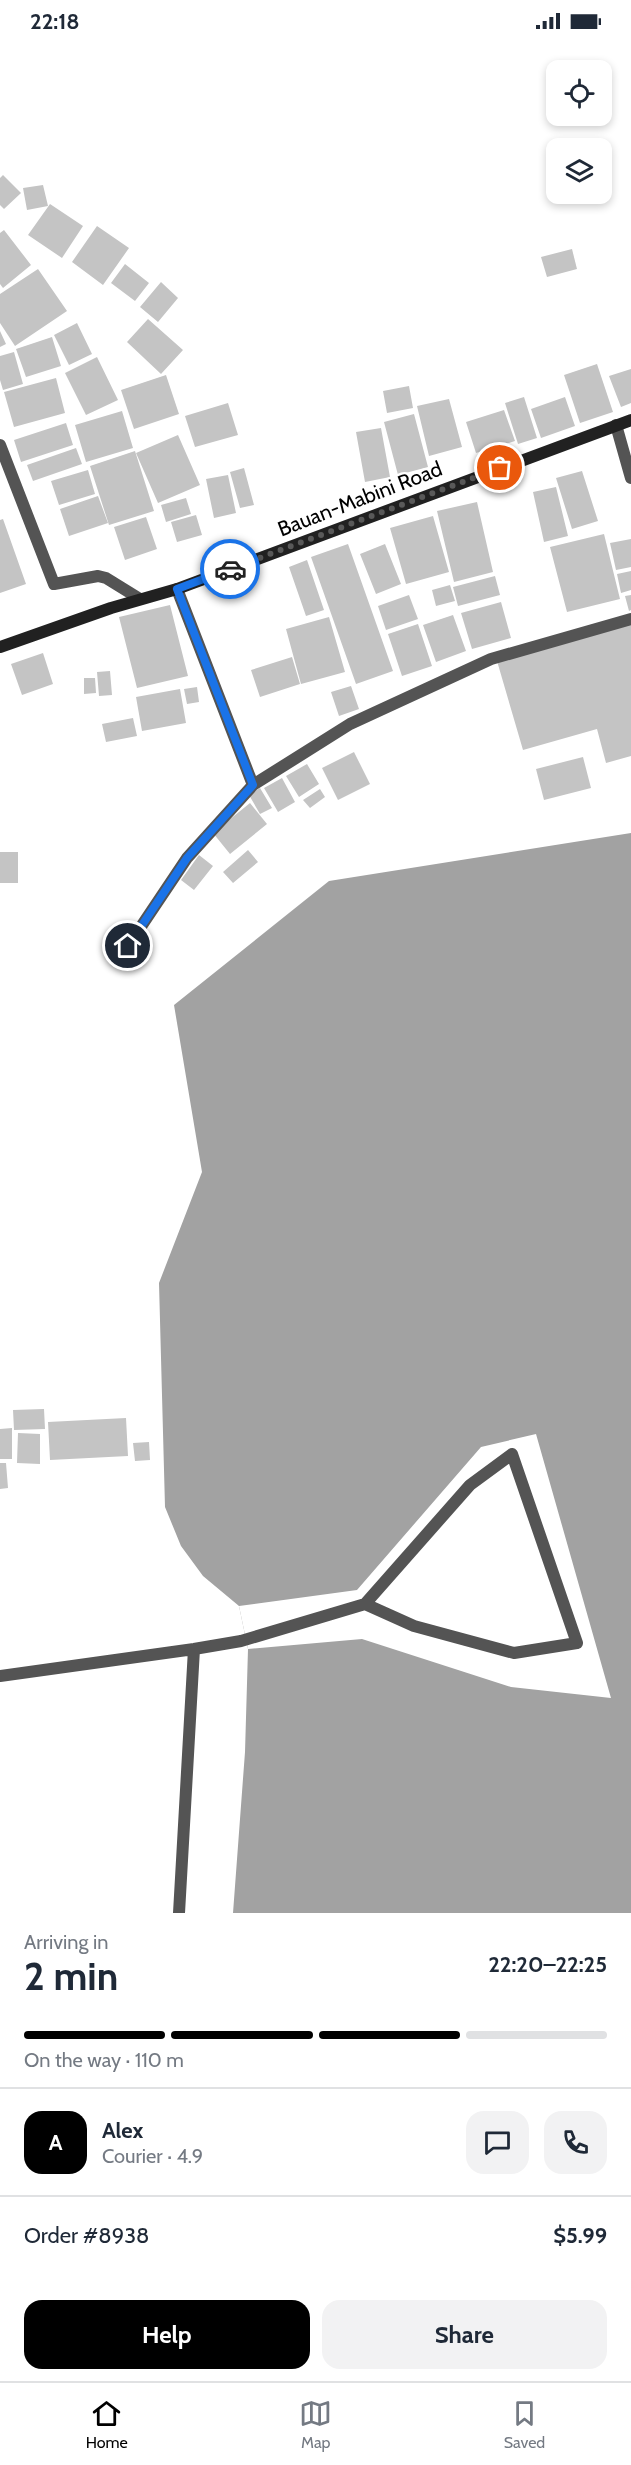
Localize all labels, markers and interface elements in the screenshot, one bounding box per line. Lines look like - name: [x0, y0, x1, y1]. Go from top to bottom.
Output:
- text: 22:18: [30, 8, 80, 35]
- map controls: [546, 60, 612, 204]
- button: locate: [546, 60, 612, 126]
- button: layers: [546, 138, 612, 204]
- pin: [474, 442, 525, 493]
- icon: bag: [483, 451, 516, 484]
- street label: Bauan-Mabini Road: [274, 456, 445, 541]
- courier: [200, 539, 260, 599]
- icon: car: [214, 553, 247, 586]
- pin: [102, 920, 153, 971]
- icon: home: [111, 929, 144, 962]
- text: Arriving in: [24, 1930, 108, 1954]
- text: 22:20–22:25: [488, 1951, 607, 1978]
- text: 2 min: [24, 1952, 118, 2000]
- text: On the way · 110 m: [24, 2048, 184, 2072]
- button: chat: [466, 2111, 529, 2174]
- button: phone: [544, 2111, 607, 2174]
- text: Alex: [102, 2117, 143, 2144]
- text: A: [49, 2129, 62, 2156]
- text: Courier · 4.9: [102, 2144, 203, 2168]
- text: Order #8938: [24, 2222, 149, 2249]
- text: $5.99: [553, 2222, 607, 2249]
- button: Help: [24, 2300, 310, 2369]
- button: Share: [322, 2300, 607, 2369]
- tab: Home: [86, 2397, 128, 2452]
- tab: Map: [299, 2397, 332, 2452]
- tab: Saved: [504, 2397, 545, 2452]

